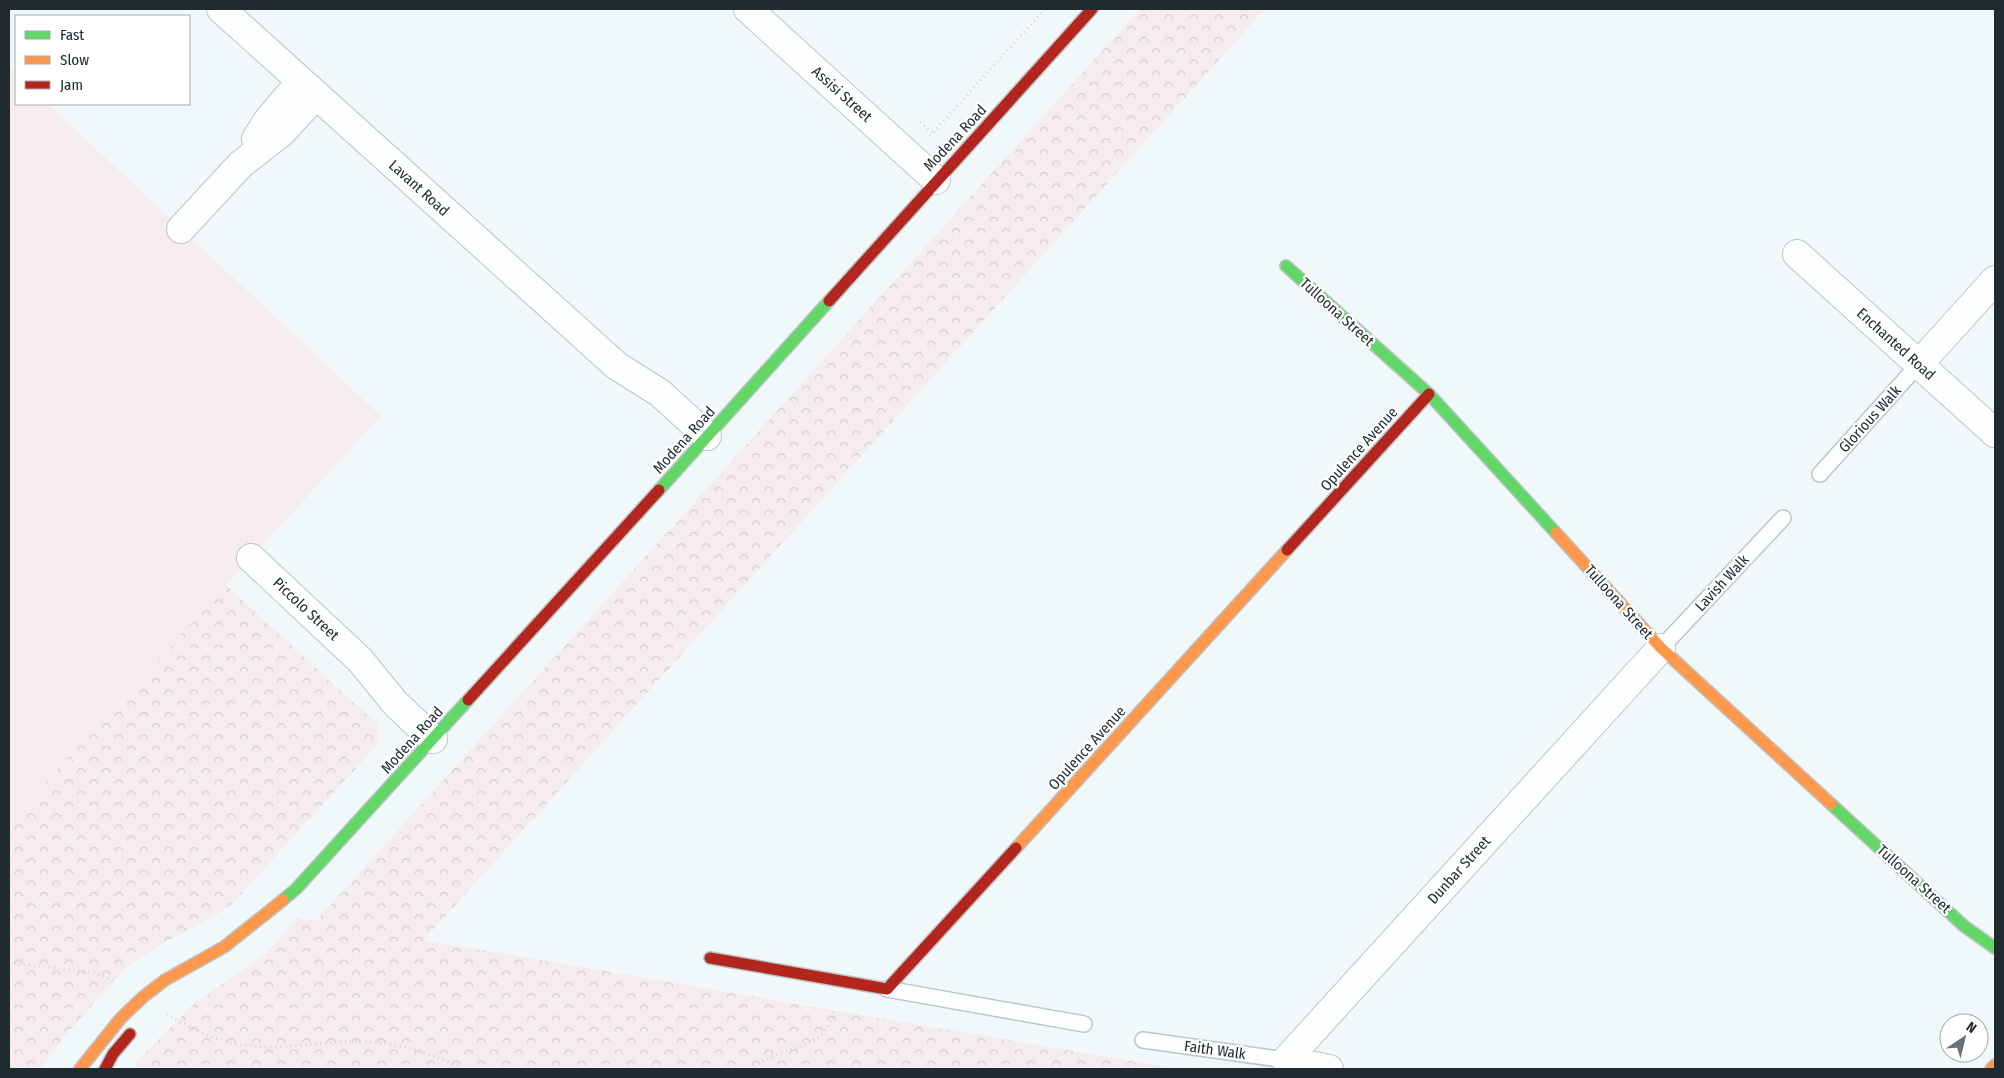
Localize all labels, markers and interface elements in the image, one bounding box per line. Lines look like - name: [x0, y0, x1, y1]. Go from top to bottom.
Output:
- legend: [15, 15, 190, 105]
- text: Fast: [60, 26, 84, 44]
- text: Slow: [60, 51, 89, 69]
- street label: Assisi Street: [808, 62, 876, 126]
- text: Jam: [60, 76, 83, 94]
- street label: Modena Road: [920, 101, 990, 175]
- street label: Lavant Road: [385, 156, 453, 220]
- street label: Tulloona Street: [1296, 274, 1378, 350]
- street label: Enchanted Road: [1853, 304, 1939, 384]
- street label: Glorious Walk: [1835, 382, 1905, 456]
- street label: Modena Road: [649, 403, 719, 477]
- street label: Opulence Avenue: [1317, 403, 1401, 495]
- street label: Lavish Walk: [1691, 551, 1753, 615]
- street label: Tulloona Street: [1581, 561, 1657, 643]
- street label: Piccolo Street: [269, 574, 343, 644]
- street label: Opulence Avenue: [1045, 702, 1129, 794]
- street label: Modena Road: [377, 703, 447, 777]
- street label: Dunbar Street: [1424, 832, 1494, 908]
- street label: Tulloona Street: [1873, 841, 1955, 917]
- north arrow: [1939, 1013, 1989, 1063]
- text: N: [1963, 1018, 1979, 1037]
- street label: Faith Walk: [1183, 1037, 1247, 1063]

